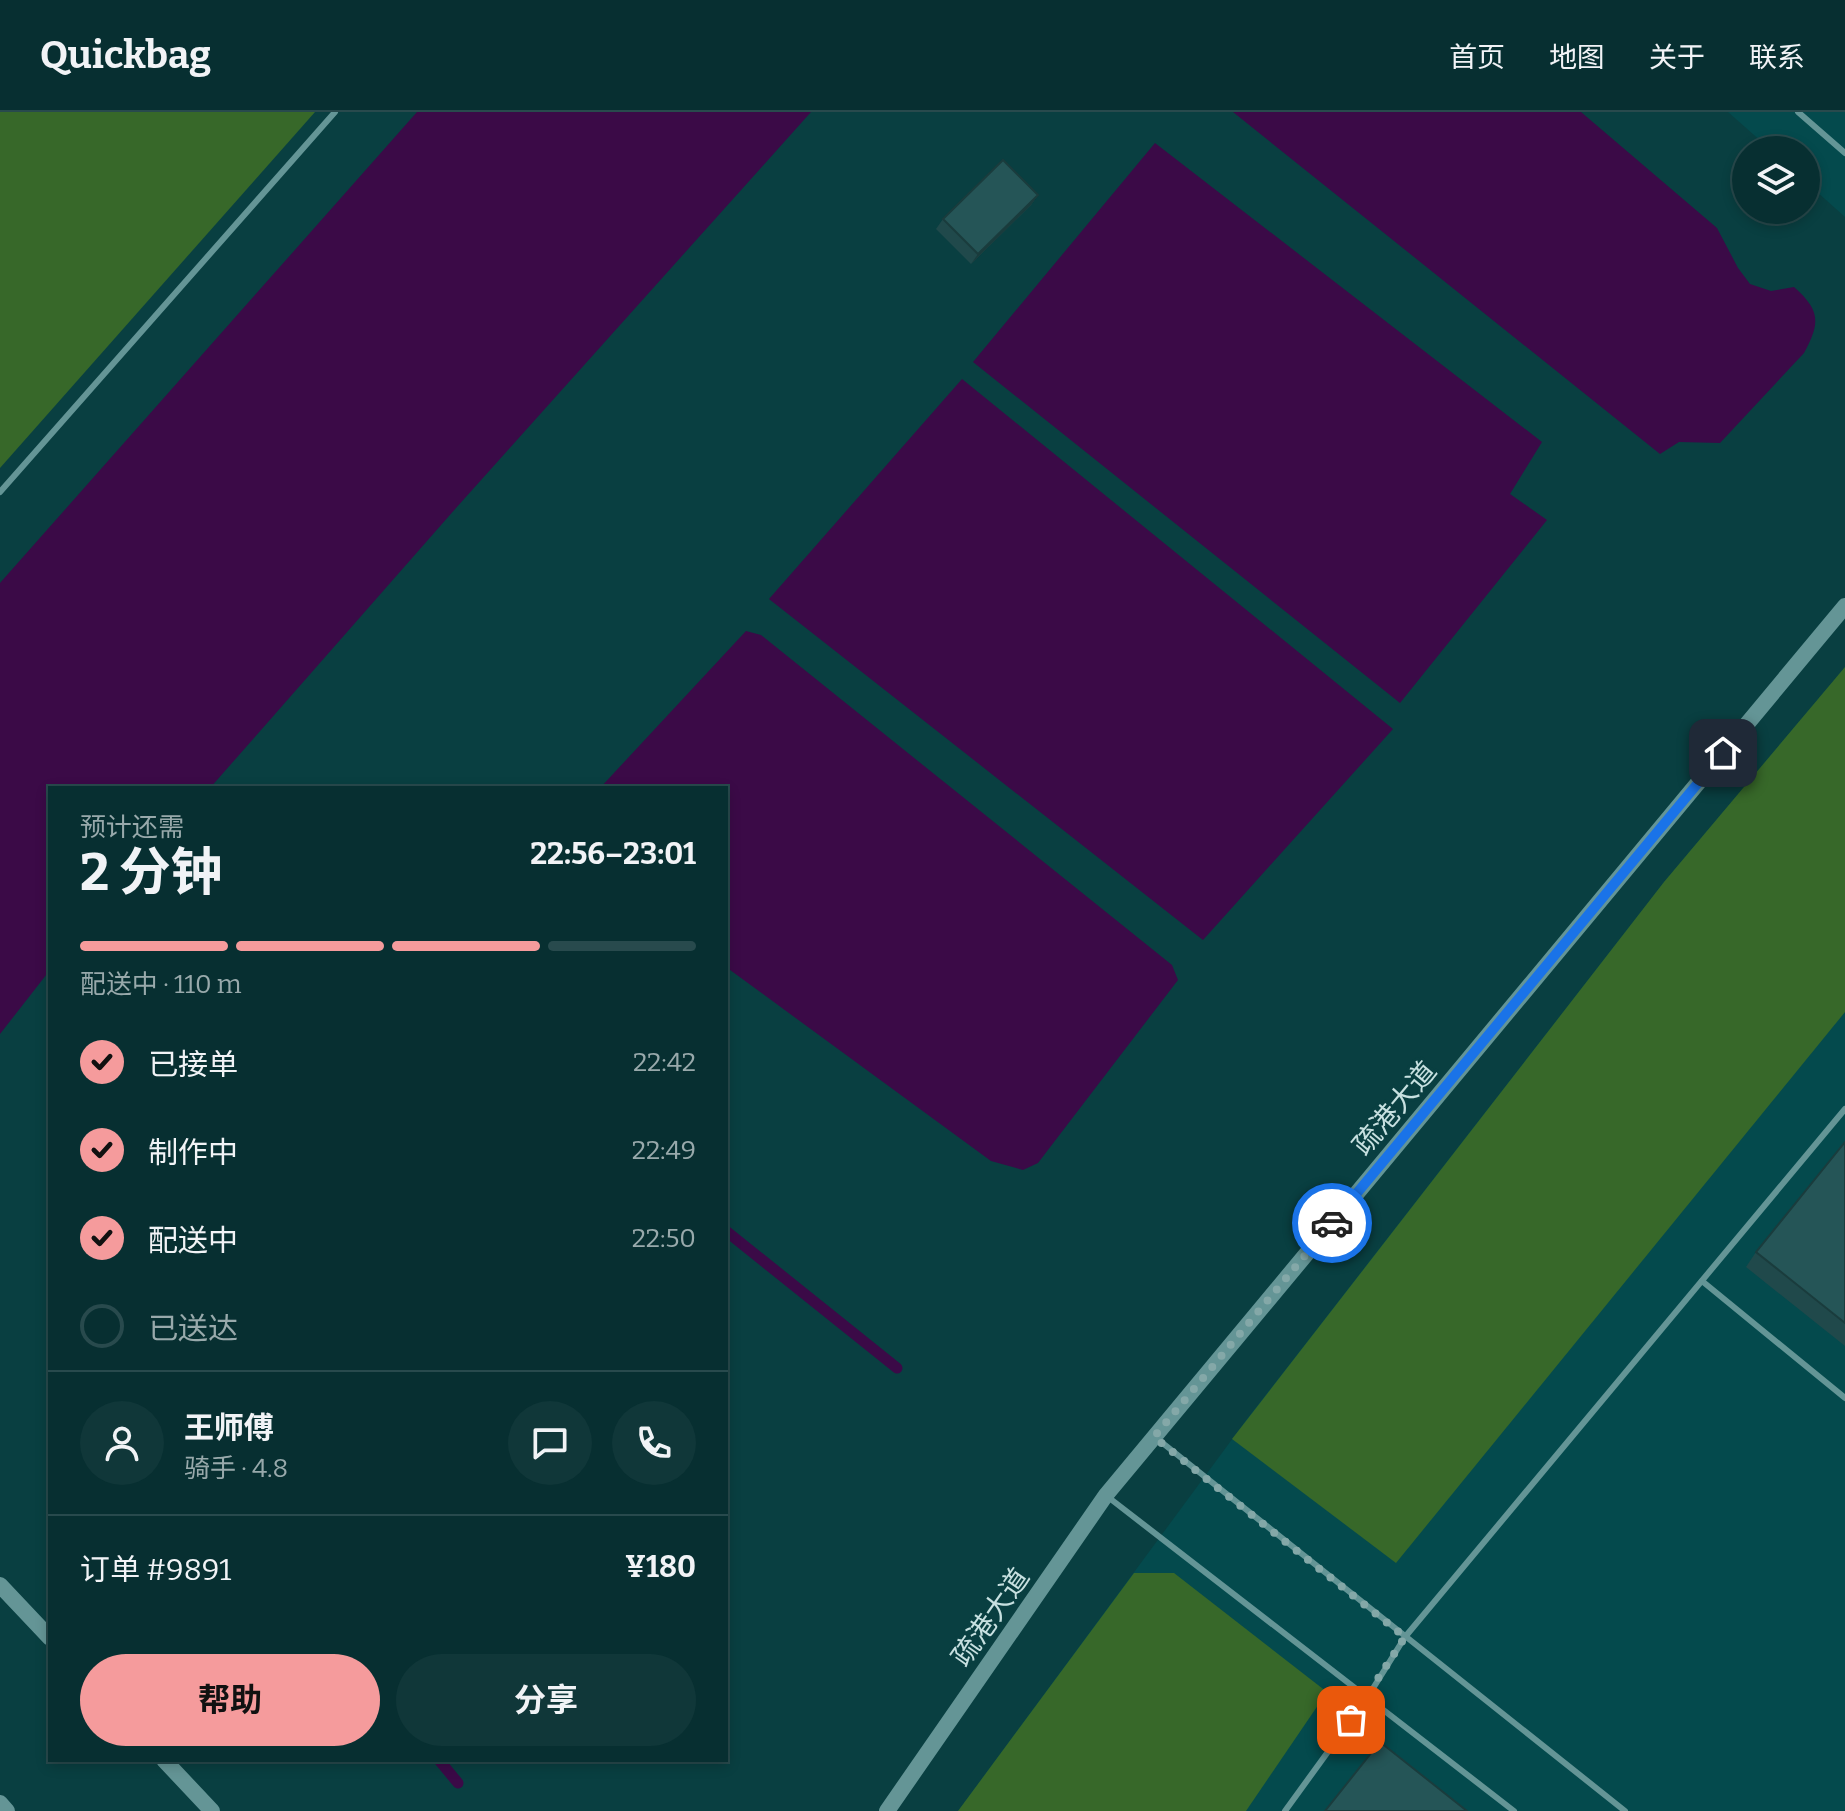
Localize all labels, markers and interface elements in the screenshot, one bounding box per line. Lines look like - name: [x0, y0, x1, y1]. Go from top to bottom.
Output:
- text: Quickbag: [40, 32, 211, 78]
- text: 首页: [1449, 41, 1505, 74]
- text: 地图: [1549, 41, 1605, 74]
- text: 关于: [1649, 41, 1705, 74]
- text: 联系: [1749, 41, 1805, 74]
- map controls: [1732, 136, 1820, 224]
- button: layers: [1732, 136, 1820, 224]
- pin: [1689, 719, 1757, 787]
- icon: home: [1701, 731, 1745, 775]
- text: 预计还需: [80, 812, 184, 843]
- text: 22:56–23:01: [530, 836, 696, 872]
- text: 2 分钟: [80, 841, 223, 904]
- text: 配送中 · 110 m: [80, 969, 242, 1000]
- icon: check: [80, 1040, 124, 1084]
- text: 已接单: [148, 1047, 238, 1083]
- text: 22:42: [633, 1047, 696, 1078]
- street label: 疏港大道: [1346, 1055, 1443, 1162]
- icon: check: [80, 1128, 124, 1172]
- text: 制作中: [148, 1135, 238, 1171]
- text: 22:49: [632, 1135, 696, 1166]
- courier: [1292, 1183, 1372, 1263]
- icon: car: [1310, 1201, 1354, 1245]
- icon: check: [80, 1216, 124, 1260]
- text: 配送中: [148, 1223, 238, 1259]
- text: 22:50: [632, 1223, 696, 1254]
- text: 已送达: [148, 1311, 238, 1347]
- button: person: [80, 1401, 164, 1485]
- button: chat: [508, 1401, 592, 1485]
- button: phone: [612, 1401, 696, 1485]
- text: 王师傅: [184, 1410, 274, 1446]
- text: 骑手 · 4.8: [184, 1453, 288, 1484]
- text: ¥180: [625, 1549, 696, 1585]
- text: 订单 #9891: [80, 1552, 231, 1588]
- street label: 疏港大道: [945, 1562, 1036, 1673]
- button: 帮助: [80, 1654, 380, 1746]
- button: 分享: [396, 1654, 696, 1746]
- pin: [1317, 1686, 1385, 1754]
- icon: bag: [1329, 1698, 1373, 1742]

